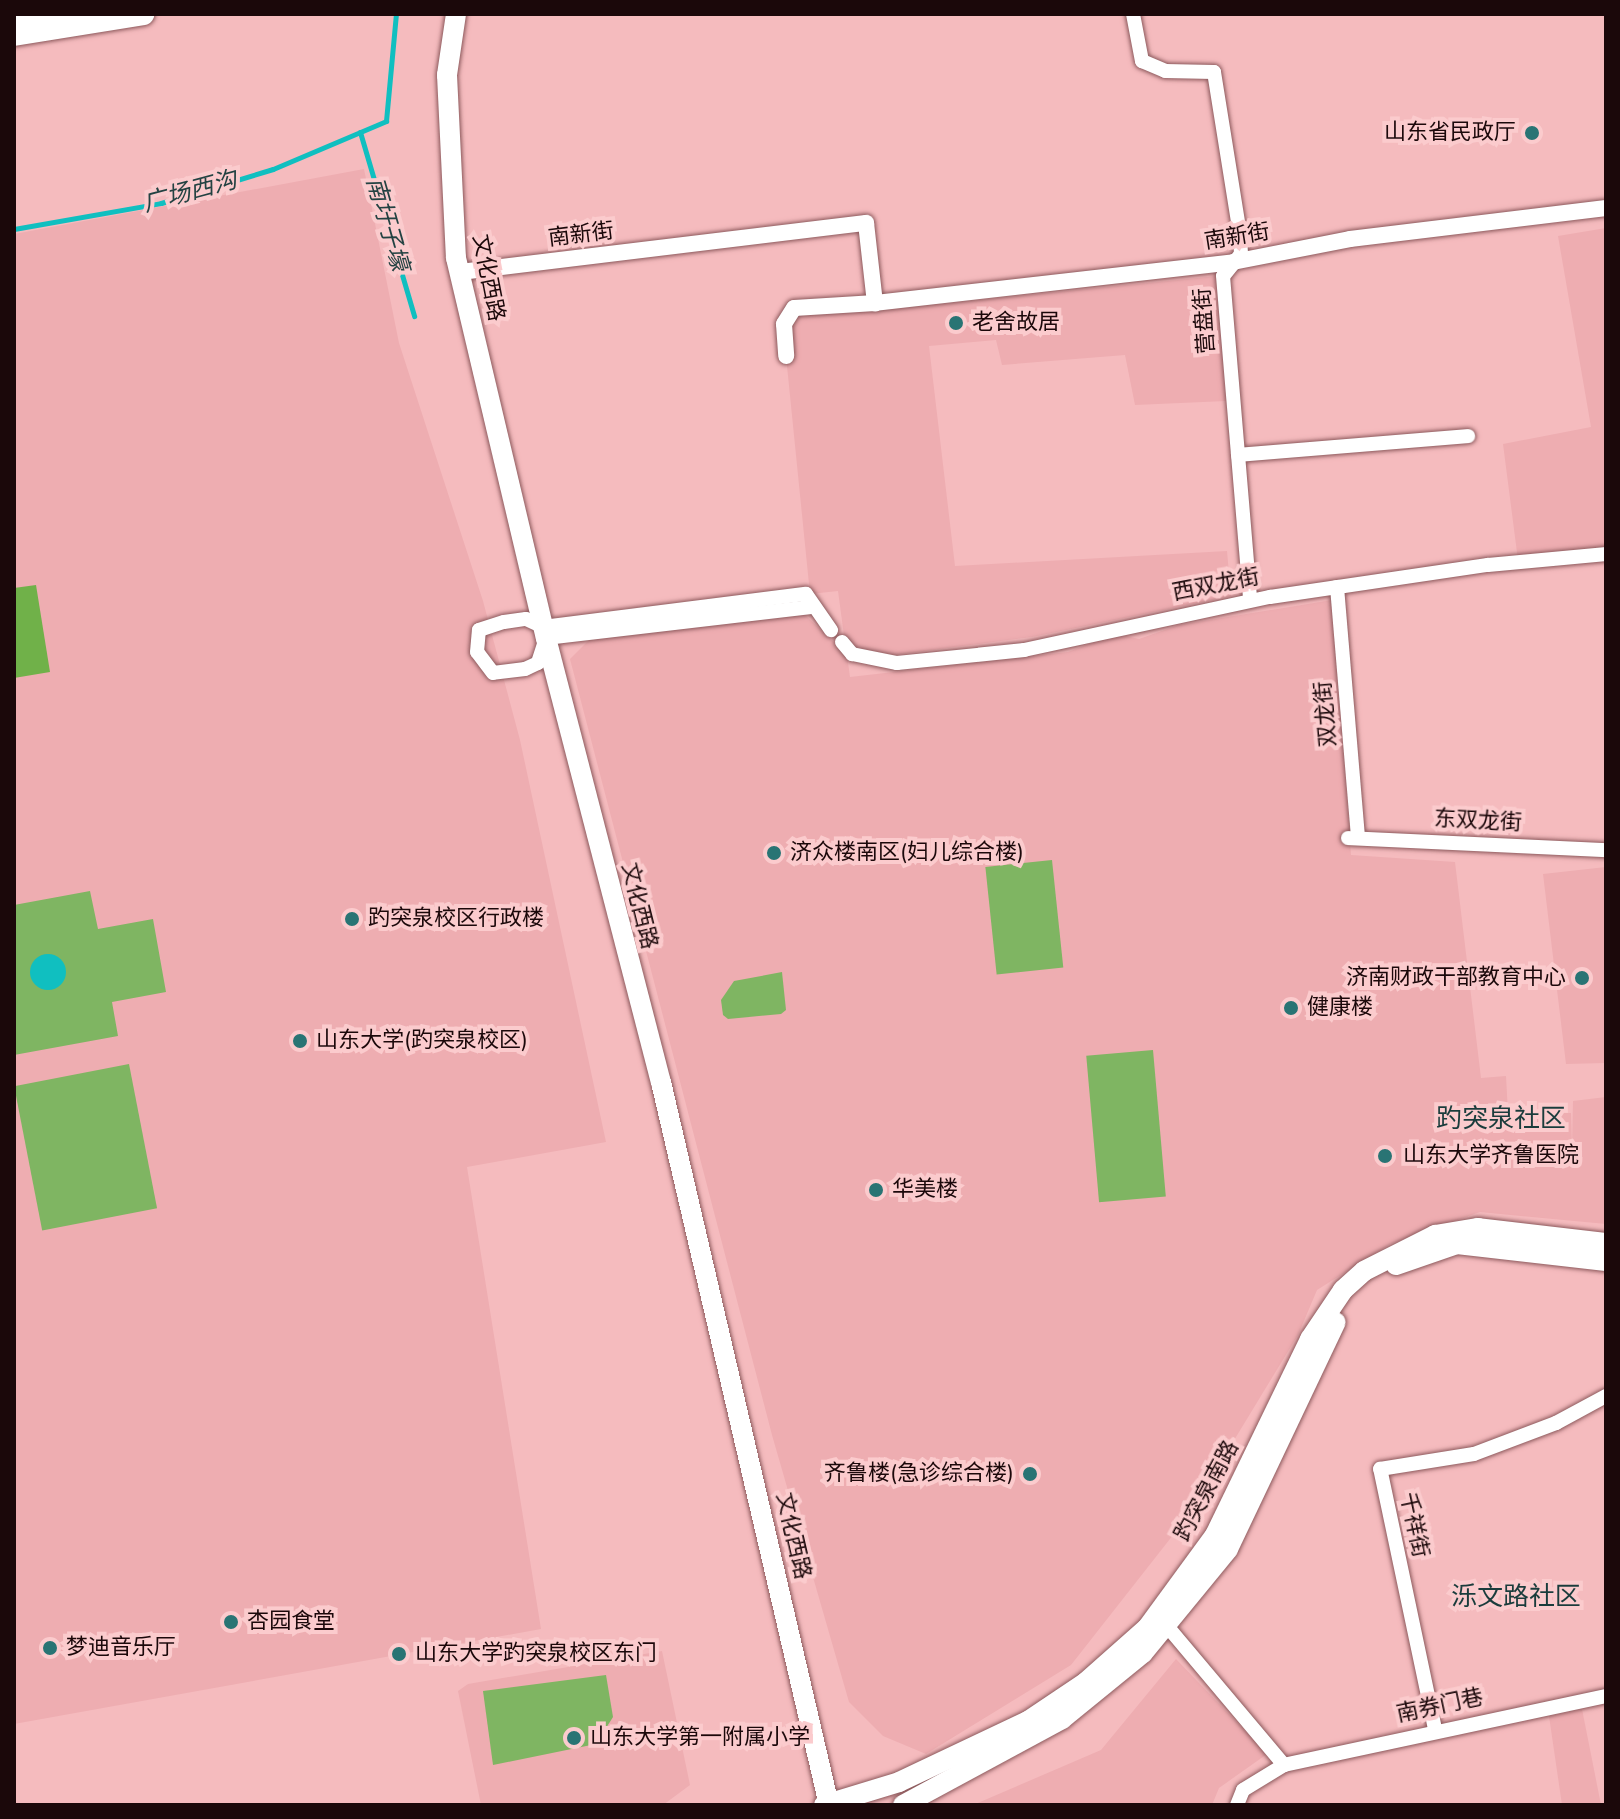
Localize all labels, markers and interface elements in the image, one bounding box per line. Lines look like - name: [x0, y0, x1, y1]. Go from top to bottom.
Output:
- place label: 山东省民政厅: [1384, 120, 1516, 146]
- marker: 山东省民政厅: [1523, 124, 1541, 142]
- water label: 广场西沟: [140, 166, 240, 218]
- water label: 南圩子壕: [360, 174, 414, 274]
- street label: 南新街: [547, 218, 615, 252]
- street label: 南新街: [1202, 219, 1272, 255]
- street label: 文化西路: [467, 232, 509, 324]
- street label: 营盘街: [1190, 287, 1220, 355]
- place label: 老舍故居: [972, 310, 1060, 336]
- marker: 老舍故居: [947, 314, 965, 332]
- street label: 西双龙街: [1170, 564, 1262, 606]
- street label: 双龙街: [1310, 680, 1342, 748]
- street label: 东双龙街: [1433, 806, 1523, 836]
- place label: 济众楼南区(妇儿综合楼): [790, 840, 1024, 866]
- marker: 济众楼南区(妇儿综合楼): [765, 844, 783, 862]
- street label: 文化西路: [616, 860, 662, 952]
- place label: 趵突泉校区行政楼: [368, 906, 544, 932]
- marker: 趵突泉校区行政楼: [343, 910, 361, 928]
- place label: 济南财政干部教育中心: [1346, 965, 1566, 991]
- marker: 济南财政干部教育中心: [1573, 969, 1591, 987]
- place label: 健康楼: [1307, 995, 1373, 1021]
- marker: 健康楼: [1282, 999, 1300, 1017]
- place label: 山东大学(趵突泉校区): [316, 1028, 528, 1054]
- marker: 山东大学(趵突泉校区): [291, 1032, 309, 1050]
- district label: 趵突泉社区: [1436, 1103, 1566, 1135]
- place label: 山东大学齐鲁医院: [1403, 1143, 1579, 1169]
- marker: 山东大学齐鲁医院: [1374, 1145, 1396, 1167]
- place label: 华美楼: [892, 1177, 958, 1203]
- marker: 华美楼: [867, 1181, 885, 1199]
- street label: 趵突泉南路: [1170, 1436, 1244, 1546]
- place label: 齐鲁楼(急诊综合楼): [824, 1461, 1014, 1487]
- marker: 齐鲁楼(急诊综合楼): [1021, 1465, 1039, 1483]
- street label: 文化西路: [770, 1490, 816, 1582]
- street label: 千祥街: [1394, 1490, 1434, 1560]
- district label: 泺文路社区: [1451, 1581, 1581, 1613]
- place label: 杏园食堂: [247, 1609, 335, 1635]
- marker: 杏园食堂: [222, 1613, 240, 1631]
- place label: 梦迪音乐厅: [66, 1635, 176, 1661]
- marker: 梦迪音乐厅: [41, 1639, 59, 1657]
- place label: 山东大学趵突泉校区东门: [415, 1641, 657, 1667]
- marker: 山东大学趵突泉校区东门: [390, 1645, 408, 1663]
- street label: 南券门巷: [1394, 1684, 1486, 1728]
- place label: 山东大学第一附属小学: [590, 1725, 810, 1751]
- marker: 山东大学第一附属小学: [565, 1729, 583, 1747]

